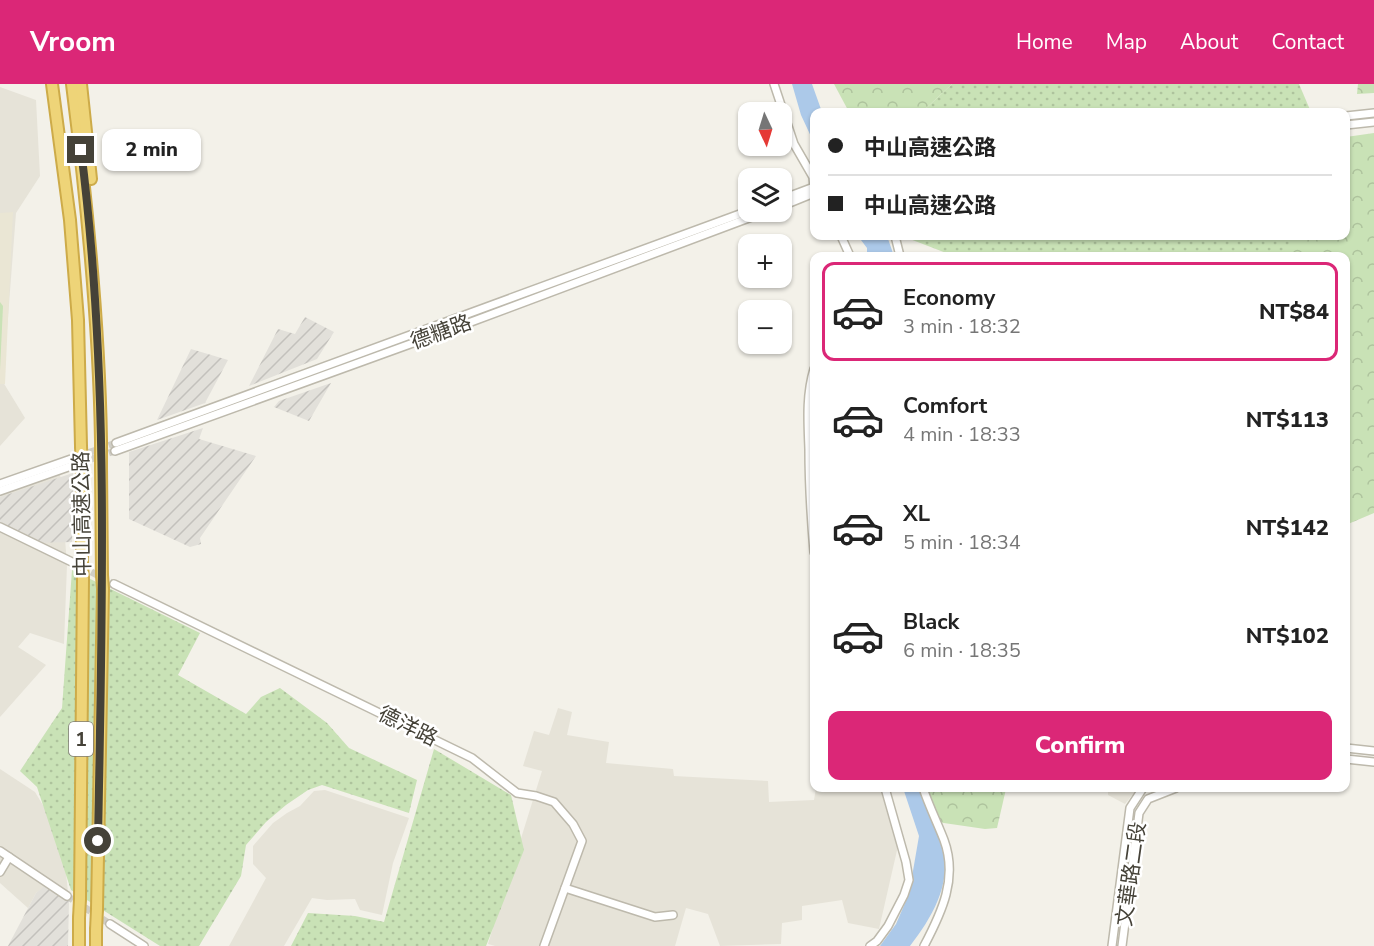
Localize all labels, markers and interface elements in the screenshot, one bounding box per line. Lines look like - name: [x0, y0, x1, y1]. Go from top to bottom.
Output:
- text: Vroom: [30, 23, 116, 61]
- text: Home: [1016, 28, 1073, 56]
- text: Map: [1106, 28, 1147, 56]
- text: About: [1180, 28, 1238, 56]
- text: Contact: [1271, 28, 1344, 56]
- north arrow: [738, 102, 792, 156]
- map controls: [738, 102, 792, 354]
- callout: 2 min: [102, 129, 201, 171]
- text: 中山高速公路: [864, 133, 996, 163]
- route end: [67, 136, 94, 163]
- text: 2 min: [125, 136, 178, 163]
- button: layers: [738, 168, 792, 222]
- text: 中山高速公路: [864, 191, 996, 221]
- button: +: [738, 234, 792, 288]
- text: Economy: [903, 283, 995, 313]
- icon: car: [831, 285, 885, 339]
- text: NT$84: [1259, 297, 1329, 327]
- button: −: [738, 300, 792, 354]
- street label: 德糖路: [407, 308, 475, 356]
- text: 3 min · 18:32: [903, 313, 1021, 340]
- text: Comfort: [903, 391, 987, 421]
- icon: car: [831, 393, 885, 447]
- text: NT$113: [1246, 405, 1329, 435]
- text: 4 min · 18:33: [903, 421, 1021, 448]
- street label: 中山高速公路: [67, 451, 97, 577]
- text: XL: [903, 499, 930, 529]
- icon: car: [831, 501, 885, 555]
- text: NT$142: [1246, 513, 1329, 543]
- text: 5 min · 18:34: [903, 529, 1021, 556]
- text: Black: [903, 607, 959, 637]
- icon: car: [831, 609, 885, 663]
- text: NT$102: [1246, 621, 1329, 651]
- text: 6 min · 18:35: [903, 637, 1021, 664]
- street label: 德洋路: [374, 700, 442, 752]
- button: Confirm: [828, 711, 1332, 780]
- road number: 1: [69, 722, 93, 756]
- street label: 文華路二段: [1110, 820, 1152, 928]
- route start: [84, 827, 111, 854]

